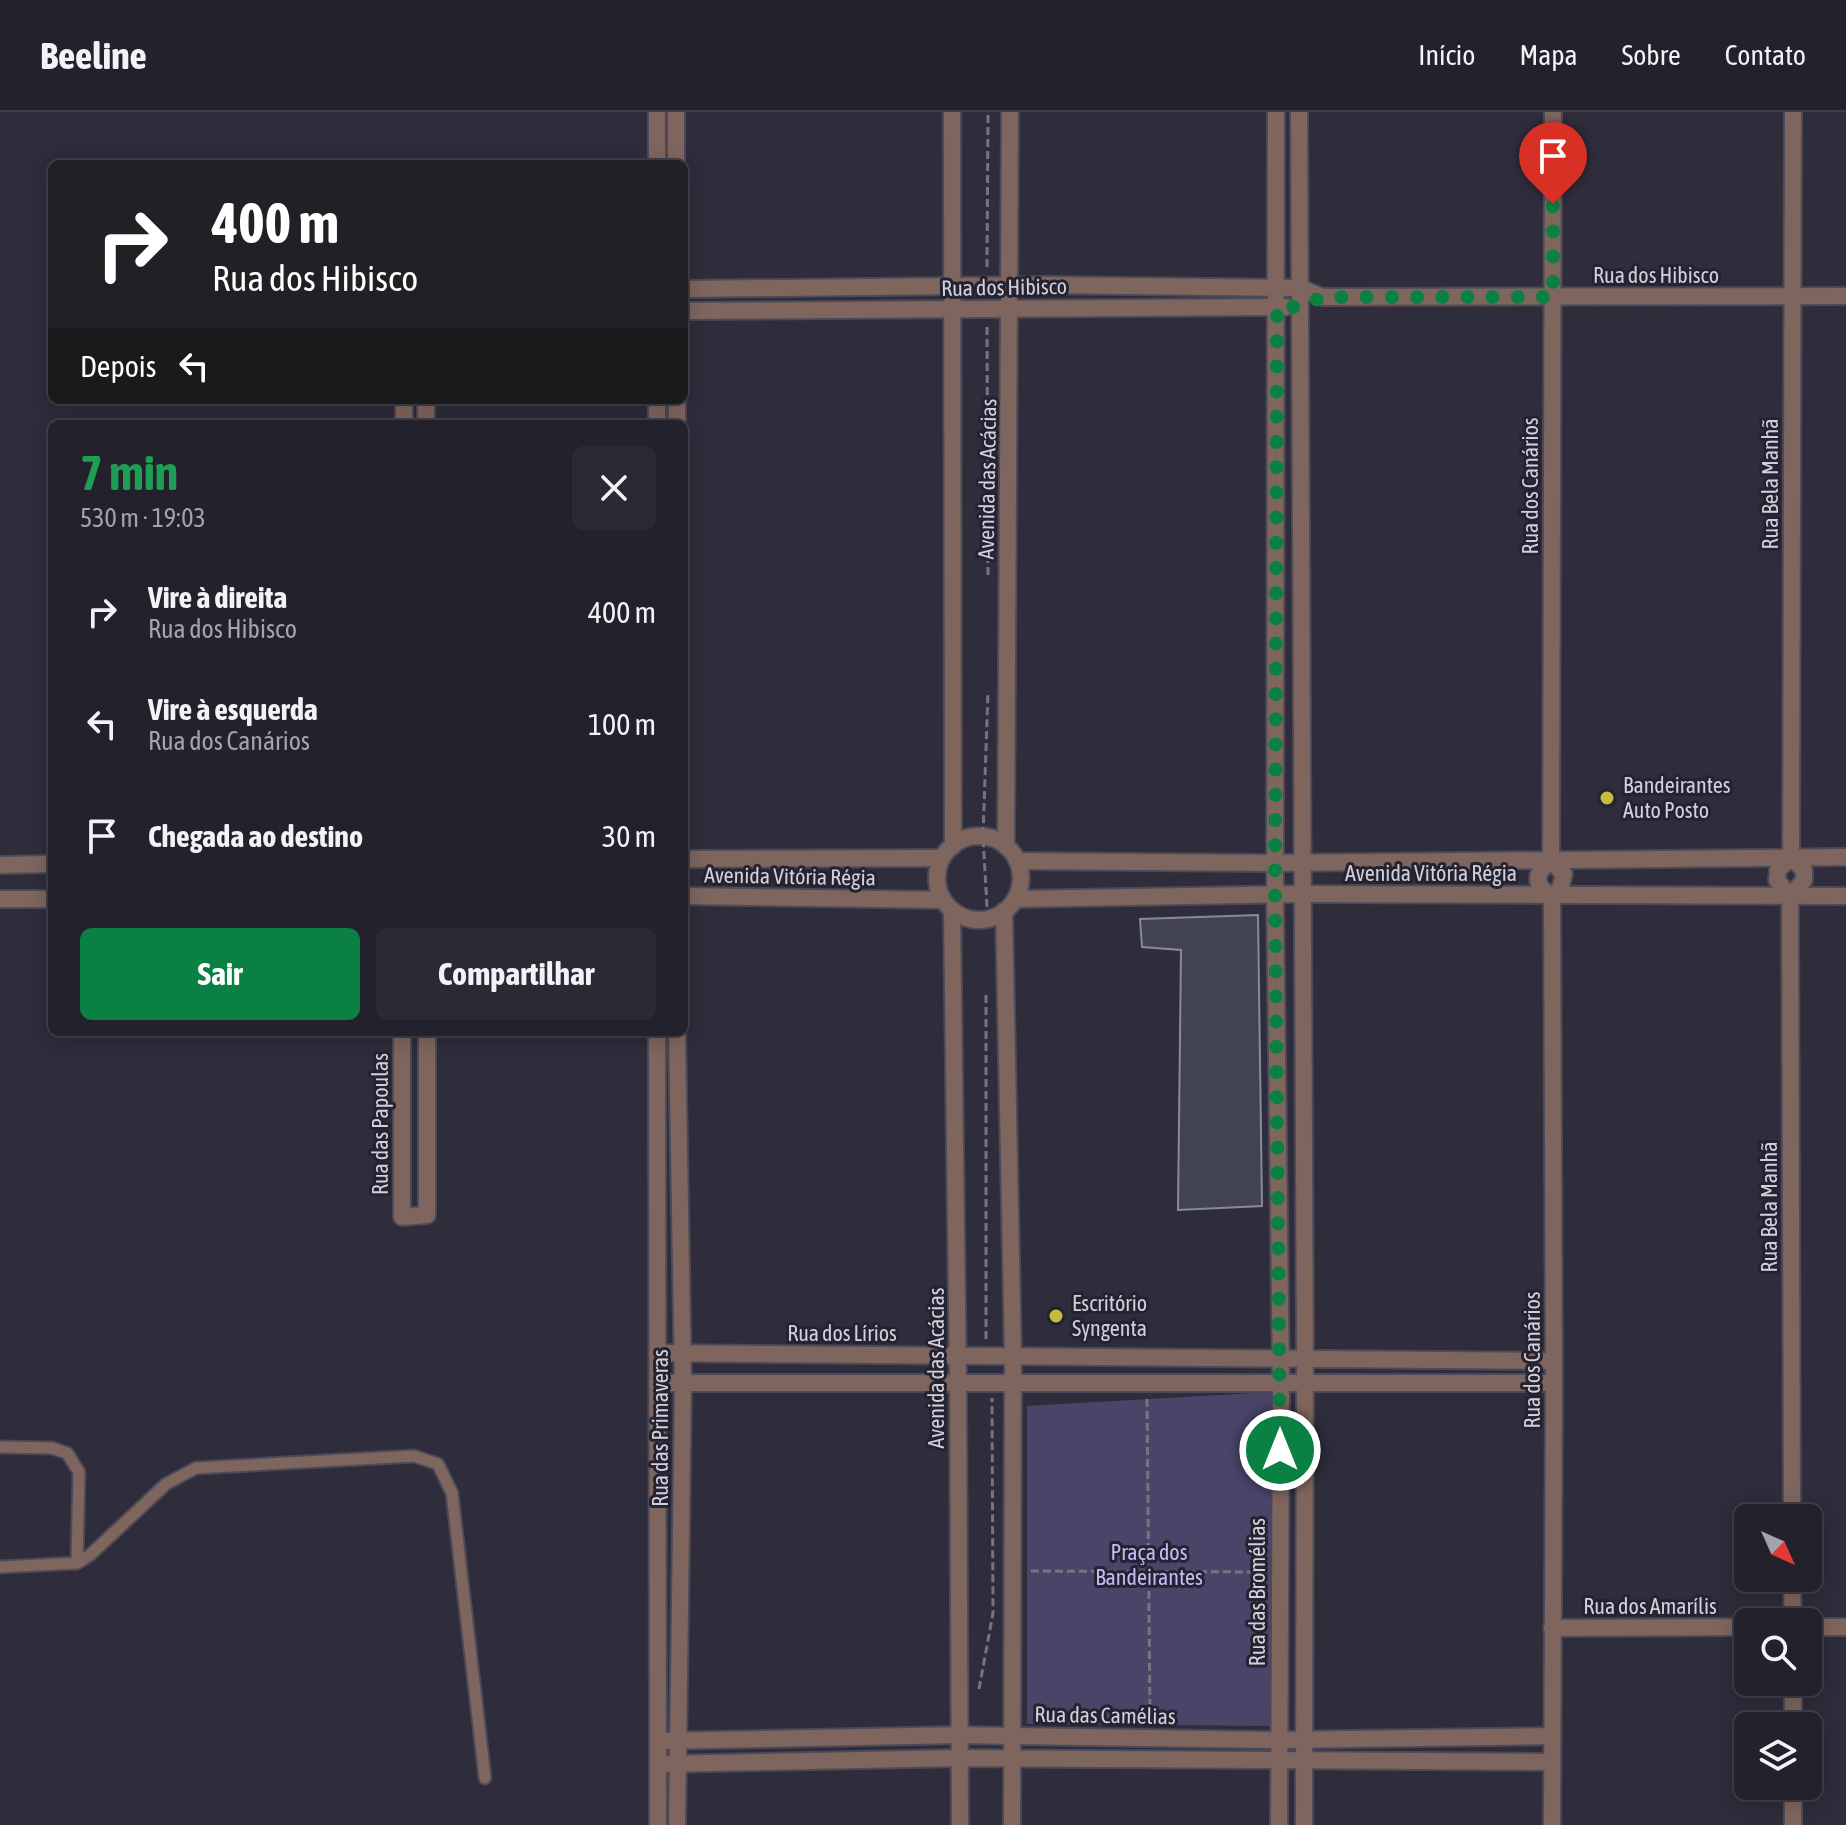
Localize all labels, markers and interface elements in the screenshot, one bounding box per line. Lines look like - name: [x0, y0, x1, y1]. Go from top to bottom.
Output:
- text: Beeline: [40, 34, 147, 77]
- text: Início: [1418, 39, 1475, 71]
- text: Mapa: [1519, 39, 1577, 71]
- text: Sobre: [1621, 39, 1681, 71]
- text: Contato: [1725, 39, 1806, 71]
- pin: [1519, 122, 1587, 204]
- icon: arrive: [1531, 134, 1575, 178]
- text: 400 m: [212, 191, 339, 255]
- icon: right: [80, 192, 184, 296]
- text: Rua dos Hibisco: [212, 257, 418, 299]
- street label: Rua dos Hibisco: [1593, 262, 1719, 288]
- street label: Rua dos Hibisco: [941, 273, 1067, 301]
- icon: left: [172, 344, 216, 388]
- text: Depois: [80, 349, 156, 383]
- street label: Avenida das Acácias: [973, 398, 1001, 560]
- street label: Rua dos Canários: [1517, 417, 1543, 555]
- street label: Rua Bela Manhã: [1757, 419, 1783, 549]
- text: 7 min: [80, 445, 178, 500]
- button: close: [572, 446, 656, 530]
- text: 530 m · 19:03: [80, 503, 206, 533]
- text: Vire à direita: [148, 580, 287, 614]
- icon: right: [80, 590, 124, 634]
- text: 400 m: [588, 595, 656, 629]
- text: Rua dos Hibisco: [148, 614, 297, 644]
- text: Vire à esquerda: [148, 692, 318, 726]
- icon: left: [80, 702, 124, 746]
- text: 100 m: [588, 707, 656, 741]
- text: Rua dos Canários: [148, 726, 310, 756]
- place label: Bandeirantes Auto Posto: [1623, 772, 1731, 823]
- marker: Bandeirantes Auto Posto: [1598, 789, 1616, 807]
- icon: arrive: [80, 814, 124, 858]
- text: Chegada ao destino: [148, 819, 363, 853]
- text: 30 m: [602, 819, 656, 853]
- street label: Avenida Vitória Régia: [1345, 860, 1517, 886]
- street label: Avenida Vitória Régia: [704, 862, 876, 890]
- button: Sair: [80, 928, 360, 1020]
- button: Compartilhar: [376, 928, 656, 1020]
- street label: Rua das Papoulas: [367, 1053, 393, 1195]
- street label: Rua Bela Manhã: [1756, 1142, 1782, 1272]
- street label: Avenida das Acácias: [923, 1287, 949, 1448]
- place label: Escritório Syngenta: [1072, 1290, 1147, 1341]
- street label: Rua dos Canários: [1519, 1291, 1545, 1429]
- marker: Escritório Syngenta: [1047, 1307, 1065, 1325]
- street label: Rua dos Lírios: [787, 1320, 897, 1346]
- street label: Rua das Primaveras: [647, 1349, 673, 1507]
- position arrow: [1238, 1408, 1322, 1492]
- north arrow: [1734, 1504, 1822, 1592]
- map controls: [1734, 1504, 1822, 1800]
- street label: Rua das Bromélias: [1244, 1518, 1270, 1666]
- park label: Praça dos Bandeirantes: [1095, 1539, 1203, 1590]
- street label: Rua dos Amarílis: [1583, 1593, 1717, 1619]
- button: search: [1734, 1608, 1822, 1696]
- street label: Rua das Camélias: [1034, 1701, 1176, 1729]
- button: layers: [1734, 1712, 1822, 1800]

